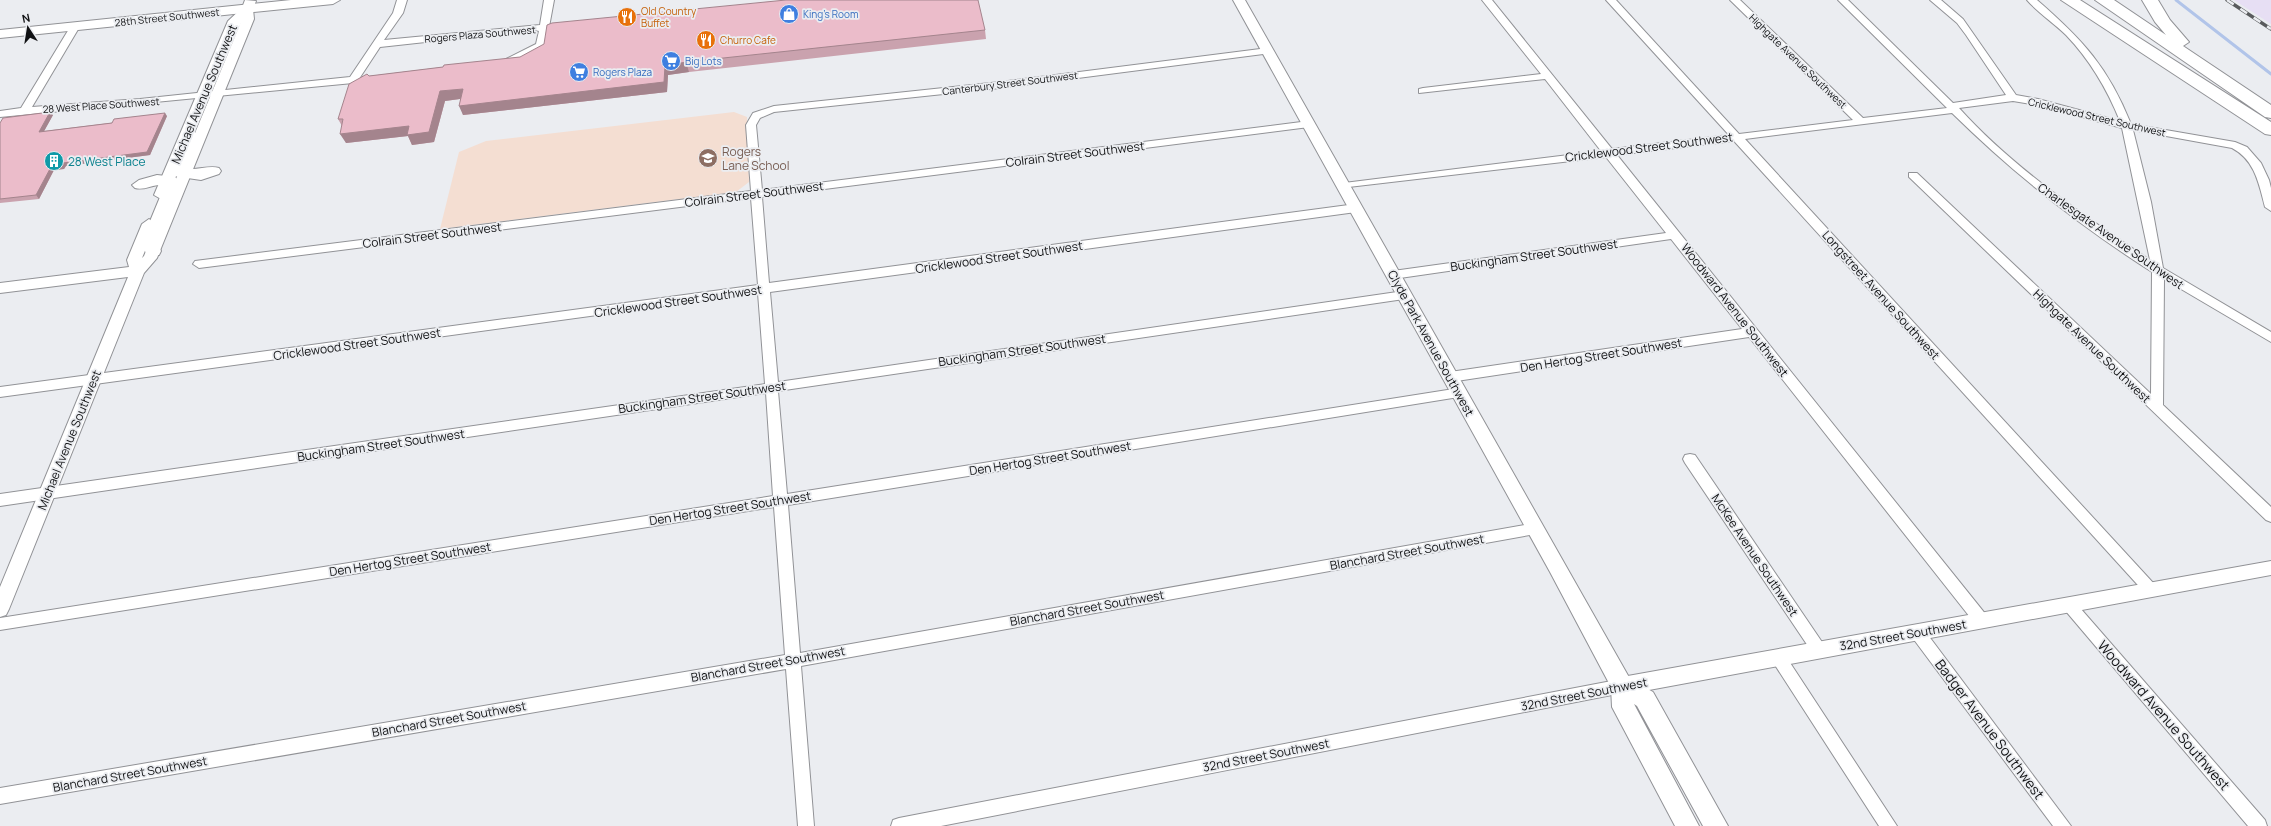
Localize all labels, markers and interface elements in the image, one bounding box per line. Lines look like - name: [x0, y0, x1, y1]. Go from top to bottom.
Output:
- shop icon: King's Room: [778, 3, 800, 25]
- place label: Old Country Buffet: [641, 4, 697, 30]
- street label: 28th Street Southwest: [114, 5, 220, 29]
- restaurant icon: Old Country Buffet: [616, 6, 638, 28]
- place label: King's Room: [803, 7, 858, 21]
- north arrow: [8, 8, 48, 48]
- text: N: [20, 10, 31, 26]
- street label: Highgate Avenue Southwest: [1746, 10, 1850, 112]
- street label: Michael Avenue Southwest: [167, 22, 241, 166]
- street label: Rogers Plaza Southwest: [424, 22, 536, 46]
- restaurant icon: Churro Cafe: [695, 29, 717, 51]
- place label: Churro Cafe: [720, 33, 776, 47]
- supermarket icon: Big Lots: [660, 50, 682, 72]
- place label: Big Lots: [685, 54, 722, 68]
- supermarket icon: Rogers Plaza: [568, 61, 590, 83]
- place label: Rogers Plaza: [593, 65, 652, 79]
- street label: Canterbury Street Southwest: [941, 68, 1079, 98]
- street label: 28 West Place Southwest: [42, 94, 160, 116]
- street label: Cricklewood Street Southwest: [2027, 94, 2167, 140]
- street label: Cricklewood Street Southwest: [1564, 128, 1734, 166]
- street label: Colrain Street Southwest: [1005, 137, 1146, 171]
- place label: Rogers Lane School: [722, 143, 789, 174]
- school or university icon: Rogers Lane School: [697, 147, 719, 169]
- building icon: 28 West Place: [43, 150, 65, 172]
- place label: 28 West Place: [68, 153, 145, 170]
- street label: Colrain Street Southwest: [684, 177, 825, 211]
- street label: Charlesgate Avenue Southwest: [2035, 179, 2188, 293]
- street label: Colrain Street Southwest: [362, 218, 503, 252]
- street label: Longstreet Avenue Southwest: [1818, 227, 1944, 363]
- street label: Buckingham Street Southwest: [1449, 235, 1619, 275]
- street label: Cricklewood Street Southwest: [914, 237, 1084, 277]
- street label: Woodward Avenue Southwest: [1677, 240, 1793, 380]
- street label: Clyde Park Avenue Southwest: [1384, 267, 1478, 419]
- street label: Cricklewood Street Southwest: [593, 281, 763, 321]
- street label: Highgate Avenue Southwest: [2030, 285, 2155, 407]
- street label: Cricklewood Street Southwest: [272, 324, 442, 364]
- street label: Buckingham Street Southwest: [937, 330, 1107, 370]
- street label: Den Hertog Street Southwest: [1519, 334, 1683, 376]
- street label: Michael Avenue Southwest: [33, 367, 105, 513]
- street label: Buckingham Street Southwest: [617, 377, 787, 417]
- street label: Buckingham Street Southwest: [296, 425, 466, 465]
- street label: Den Hertog Street Southwest: [968, 437, 1132, 479]
- street label: Den Hertog Street Southwest: [648, 487, 812, 529]
- street label: McKee Avenue Southwest: [1708, 491, 1802, 620]
- street label: Blanchard Street Southwest: [1329, 530, 1486, 574]
- street label: Den Hertog Street Southwest: [328, 538, 492, 580]
- street label: Blanchard Street Southwest: [1009, 586, 1166, 630]
- street label: 32nd Street Southwest: [1838, 615, 1968, 655]
- street label: Woodward Avenue Southwest: [2094, 636, 2235, 794]
- street label: Blanchard Street Southwest: [690, 642, 847, 686]
- street label: Badger Avenue Southwest: [1931, 655, 2049, 803]
- street label: 32nd Street Southwest: [1519, 673, 1649, 715]
- street label: Blanchard Street Southwest: [371, 697, 528, 741]
- street label: 32nd Street Southwest: [1201, 734, 1331, 776]
- street label: Blanchard Street Southwest: [52, 752, 209, 796]

